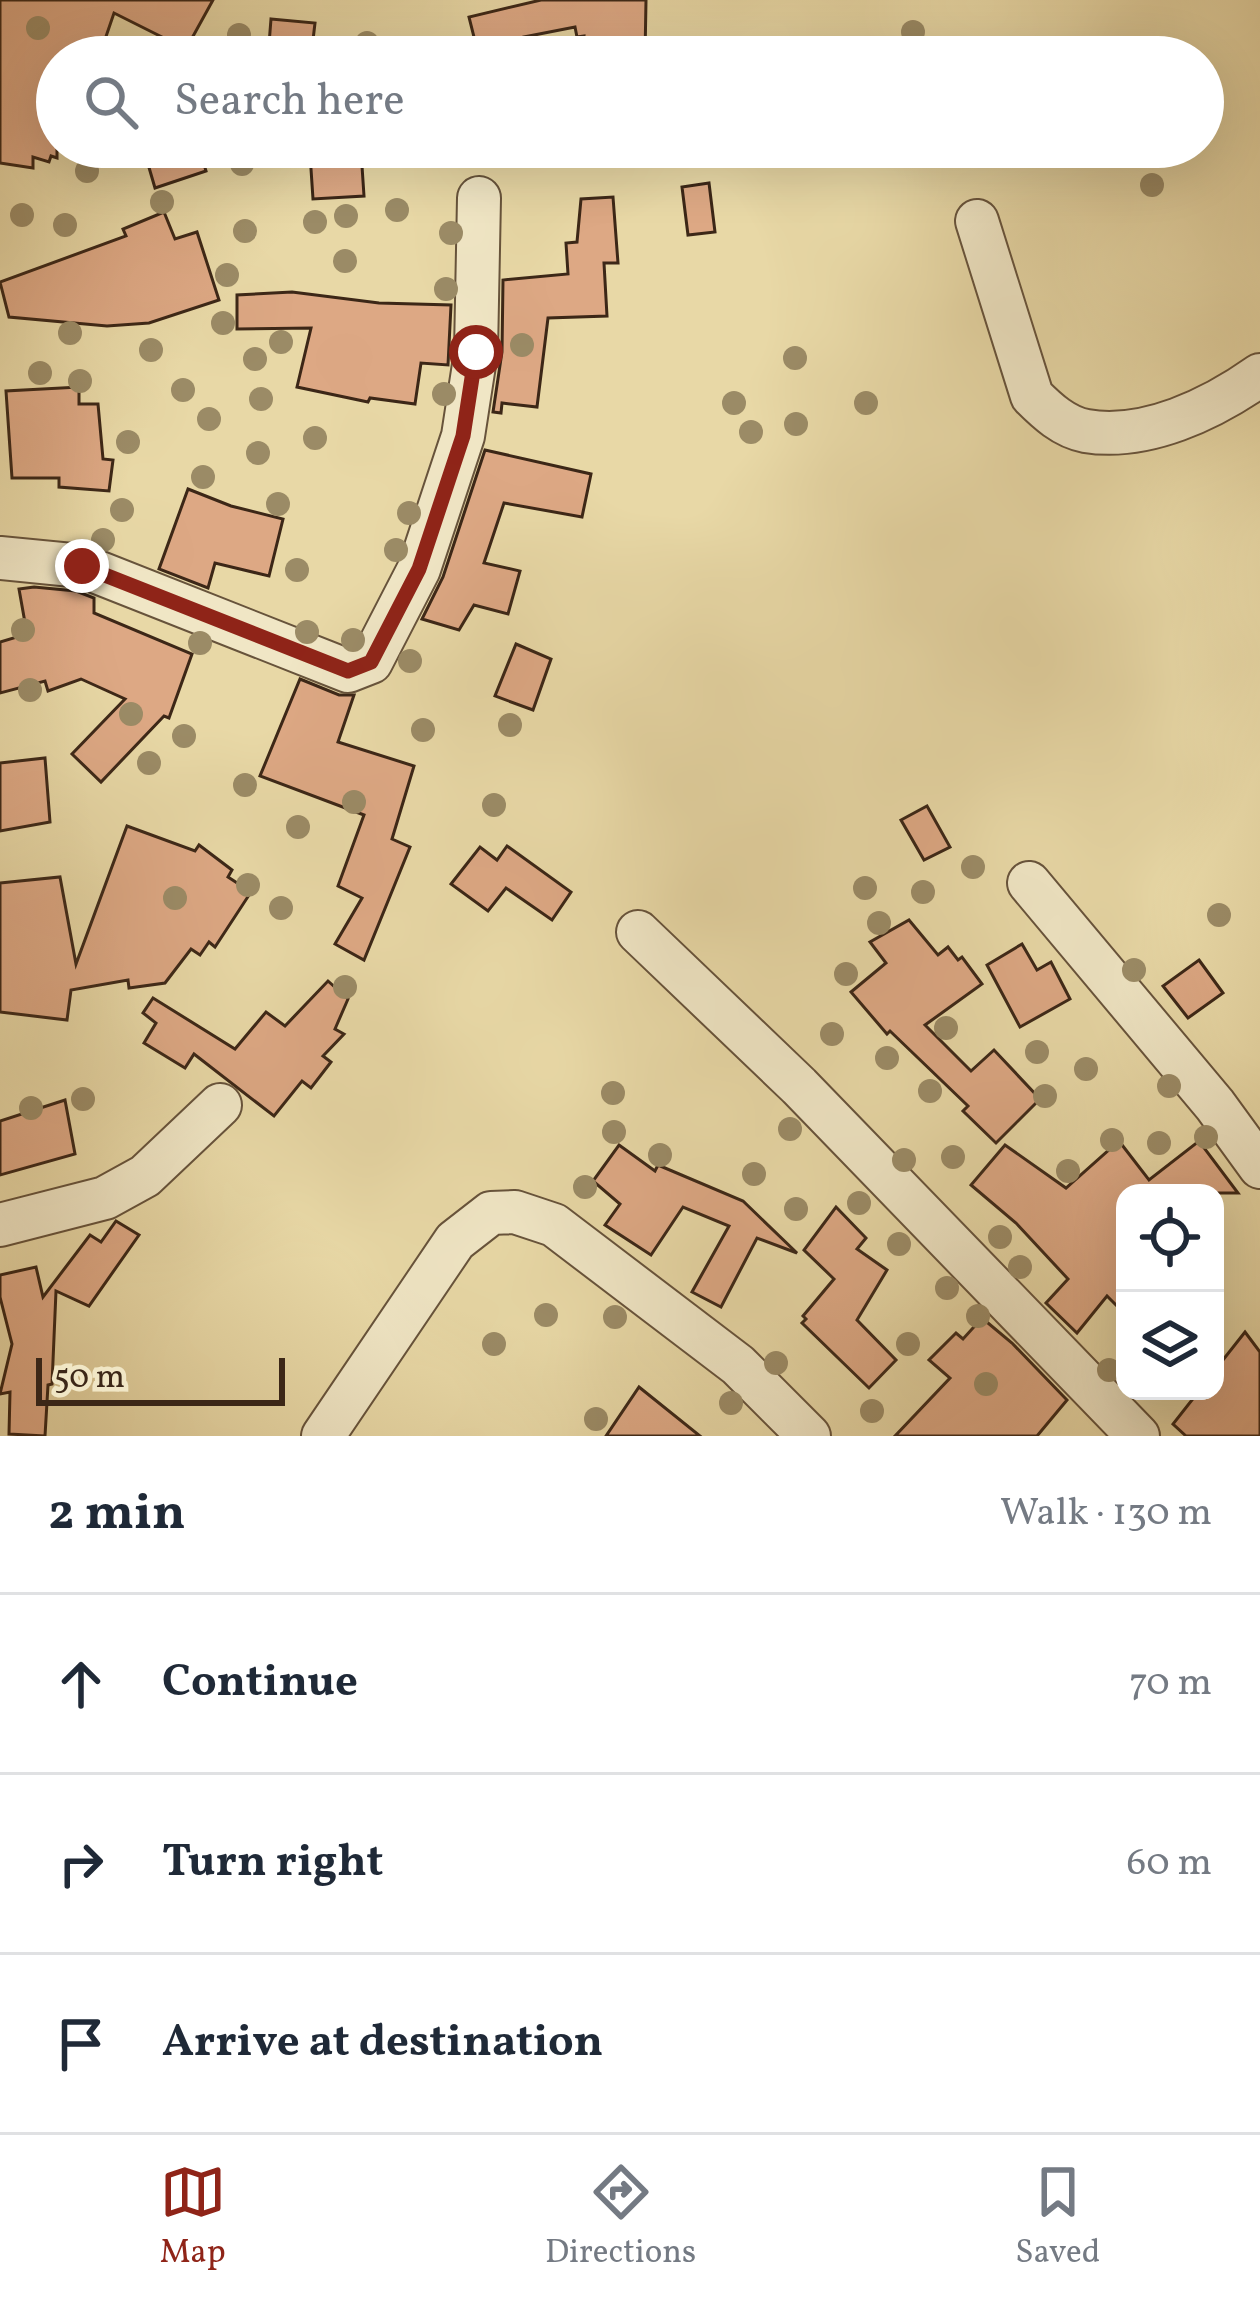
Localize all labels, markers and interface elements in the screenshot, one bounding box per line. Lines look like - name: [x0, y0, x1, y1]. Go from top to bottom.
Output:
- search box: [36, 36, 1224, 168]
- icon: search: [78, 69, 144, 135]
- text: Search here: [174, 71, 405, 134]
- route start: [449, 325, 503, 379]
- route end: [55, 539, 109, 593]
- map controls: [1116, 1184, 1224, 1400]
- button: locate: [1116, 1184, 1224, 1292]
- button: layers: [1116, 1292, 1224, 1400]
- scale bar: [36, 1352, 285, 1405]
- text: 50 m: [54, 1356, 125, 1402]
- text: 2 min: [48, 1479, 186, 1550]
- text: Walk · 130 m: [1000, 1487, 1212, 1541]
- icon: ahead: [48, 1651, 114, 1717]
- text: Continue: [162, 1652, 358, 1715]
- text: 70 m: [1129, 1657, 1212, 1711]
- icon: right: [48, 1831, 114, 1897]
- text: Turn right: [162, 1832, 383, 1895]
- text: 60 m: [1127, 1837, 1212, 1891]
- icon: arrive: [48, 2011, 114, 2077]
- text: Arrive at destination: [162, 2012, 603, 2075]
- tab: Map: [160, 2159, 226, 2277]
- tab: Directions: [545, 2159, 696, 2277]
- tab: Saved: [1015, 2159, 1100, 2277]

